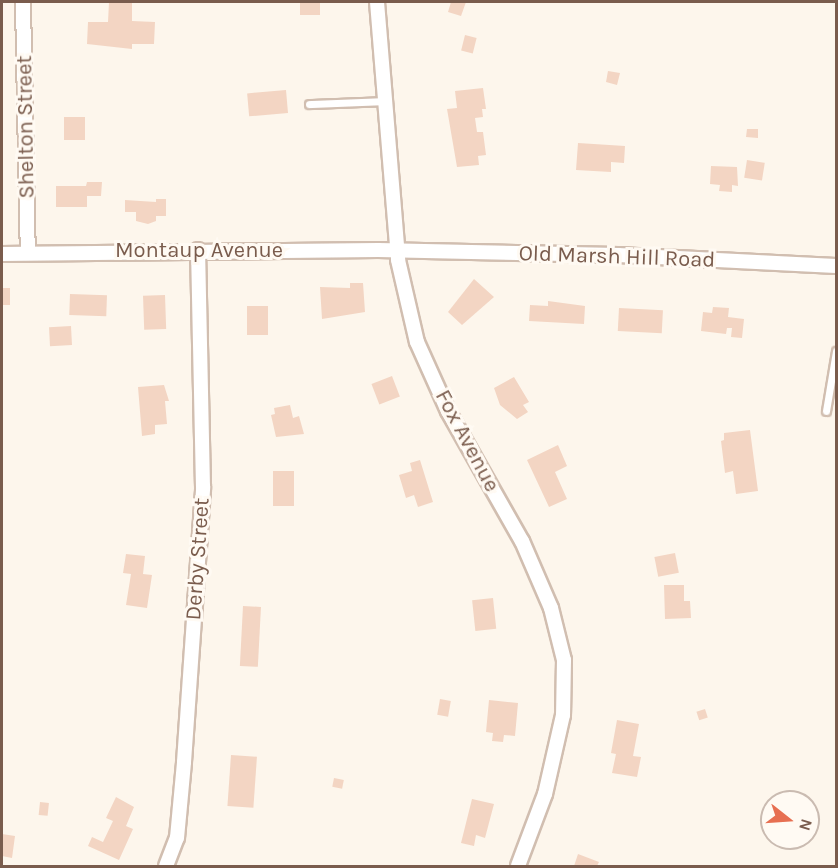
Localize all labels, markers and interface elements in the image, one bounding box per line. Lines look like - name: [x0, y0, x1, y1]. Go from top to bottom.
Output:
- street label: Shelton Street: [12, 55, 40, 199]
- street label: Montaup Avenue: [115, 238, 283, 264]
- street label: Old Marsh Hill Road: [518, 240, 716, 274]
- street label: Fox Avenue: [429, 385, 505, 497]
- street label: Derby Street: [181, 497, 215, 621]
- north arrow: [760, 790, 820, 850]
- text: N: [795, 817, 817, 833]

